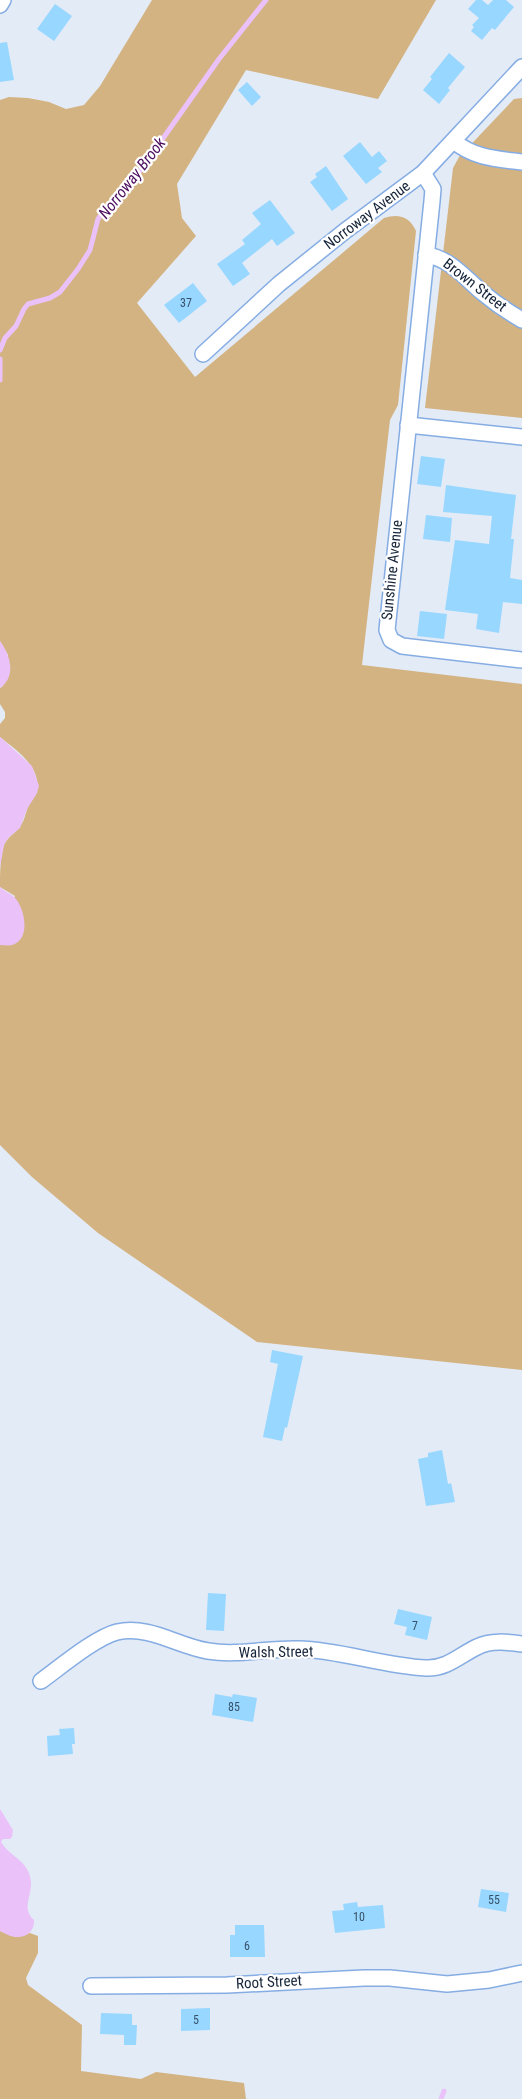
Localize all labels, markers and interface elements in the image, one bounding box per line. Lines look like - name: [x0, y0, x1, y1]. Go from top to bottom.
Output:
- water label: Norroway Brook: [94, 133, 170, 222]
- street label: Norroway Avenue: [320, 177, 414, 253]
- street label: Brown Street: [440, 255, 510, 315]
- house number: 37: [180, 296, 192, 310]
- street label: Sunshine Avenue: [378, 519, 406, 621]
- house number: 7: [412, 1619, 418, 1633]
- street label: Walsh Street: [239, 1642, 313, 1662]
- house number: 85: [228, 1700, 240, 1714]
- house number: 55: [488, 1893, 500, 1907]
- house number: 10: [353, 1910, 365, 1924]
- house number: 6: [244, 1939, 250, 1953]
- street label: Root Street: [236, 1971, 302, 1993]
- house number: 5: [193, 2013, 199, 2027]

